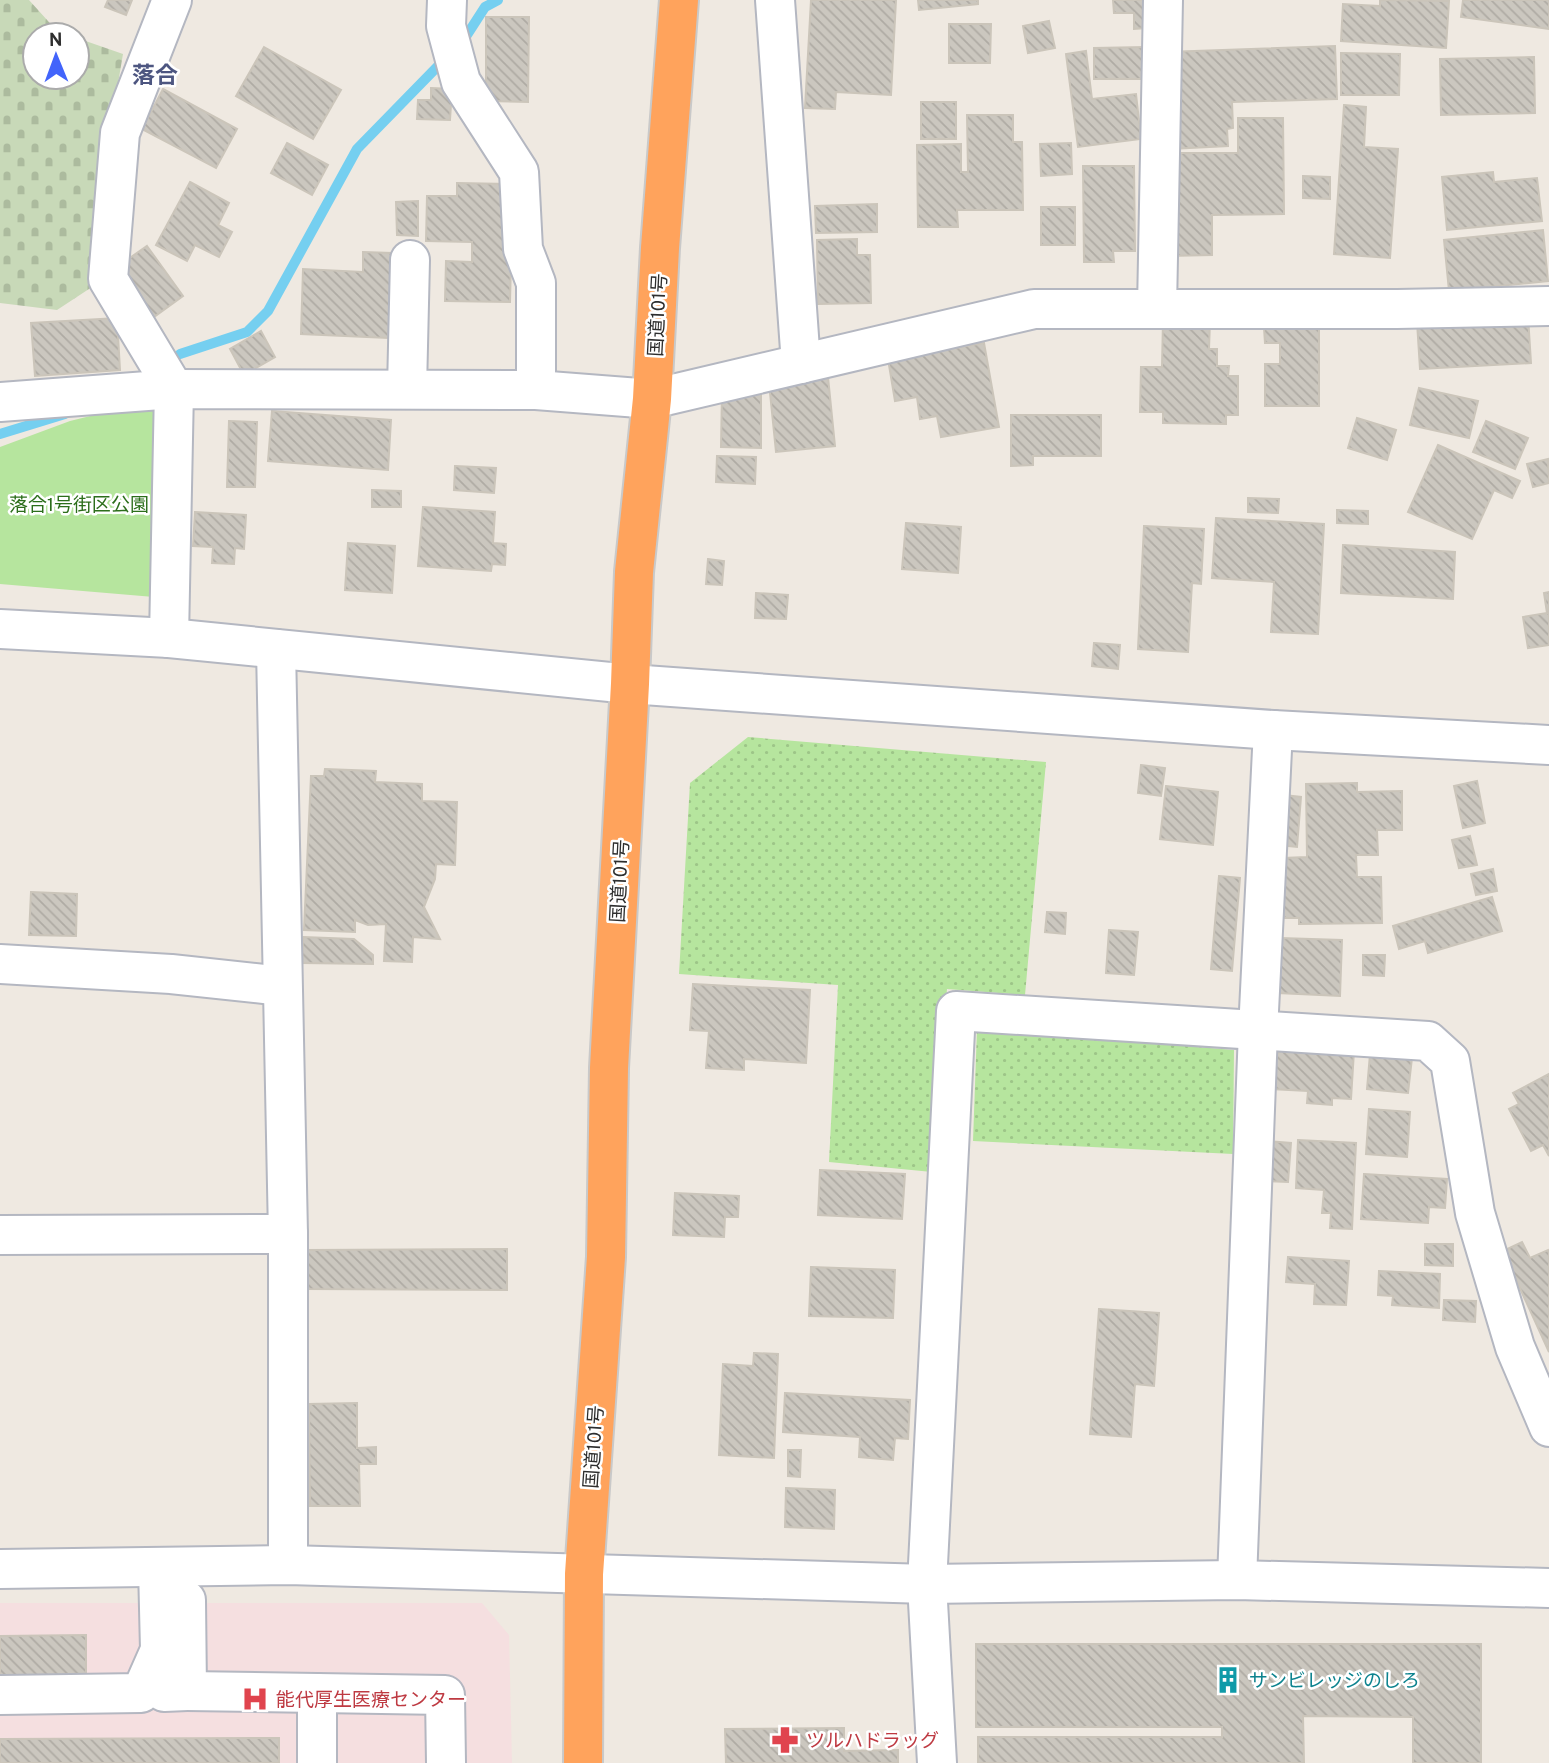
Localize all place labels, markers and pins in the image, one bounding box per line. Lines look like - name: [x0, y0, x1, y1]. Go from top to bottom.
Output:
- building icon: サンビレッジのしろ: [1213, 1665, 1243, 1695]
- place label: サンビレッジのしろ: [1249, 1670, 1420, 1694]
- hospital icon: 能代厚生医療センター: [240, 1684, 270, 1714]
- place label: 能代厚生医療センター: [276, 1689, 466, 1713]
- pharmacy icon: ツルハドラッグ: [770, 1725, 800, 1755]
- place label: ツルハドラッグ: [806, 1730, 939, 1754]

